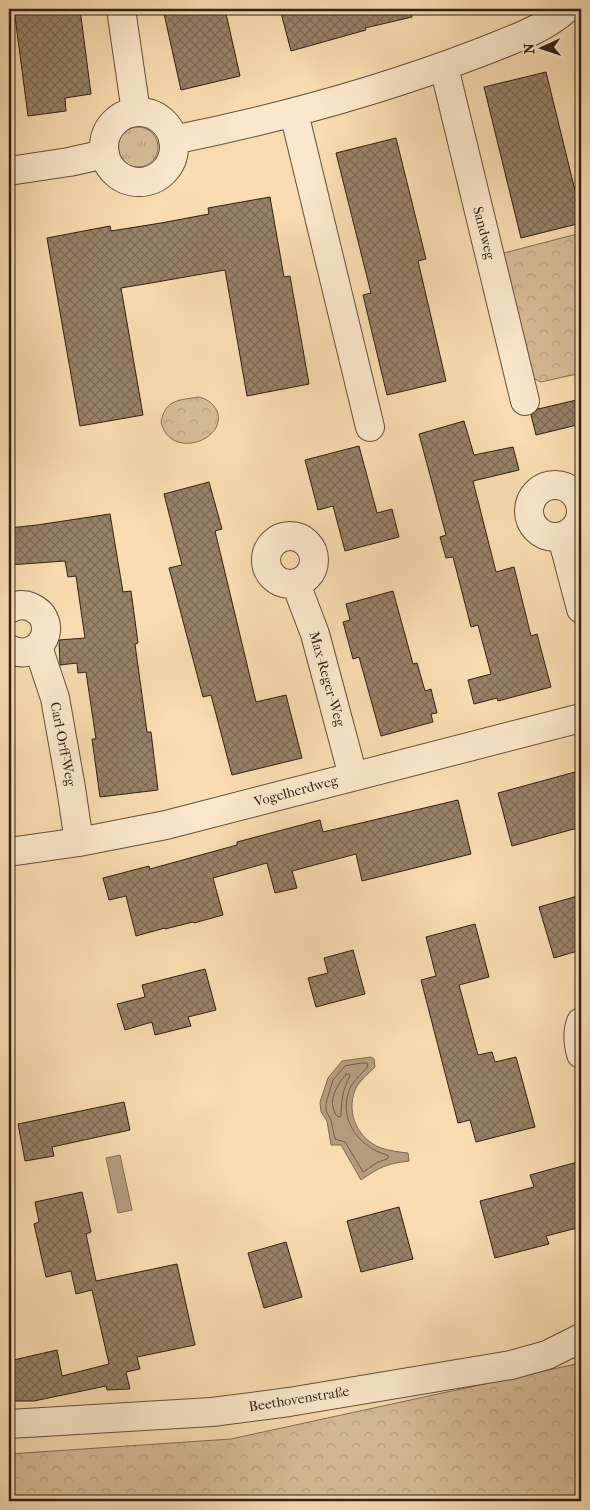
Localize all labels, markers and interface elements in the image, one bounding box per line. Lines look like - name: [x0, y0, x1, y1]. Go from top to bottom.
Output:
- north arrow: [518, 22, 568, 72]
- text: N: [521, 43, 538, 54]
- street label: Sandweg: [469, 205, 499, 262]
- street label: Max-Reger-Weg: [305, 629, 349, 729]
- street label: Carl-Orff-Weg: [47, 700, 80, 788]
- street label: Vogelherdweg: [251, 772, 340, 811]
- street label: Beethovenstraße: [248, 1383, 351, 1415]

